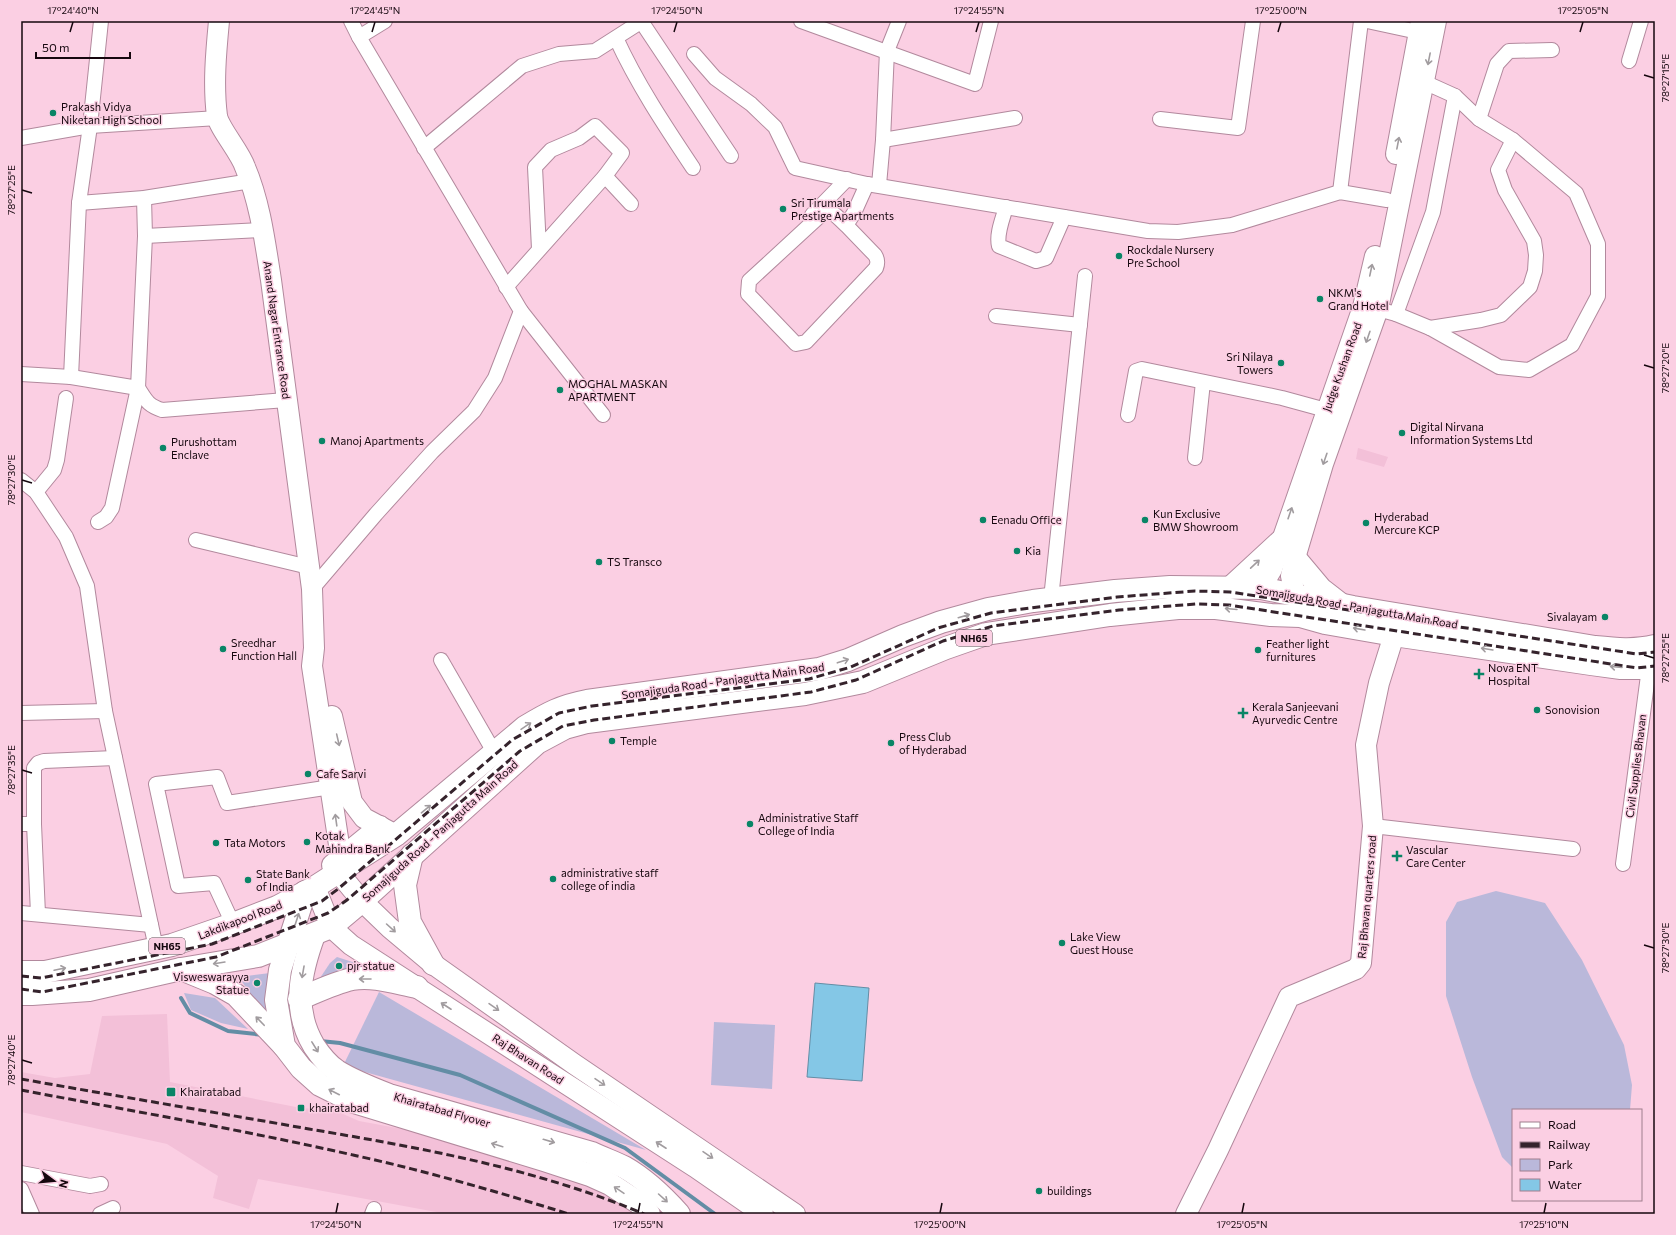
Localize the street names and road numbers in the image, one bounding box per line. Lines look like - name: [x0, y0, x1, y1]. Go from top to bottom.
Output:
- street label: Anand Nagar Entrance Road: [261, 260, 294, 400]
- street label: Judge Kushan Road: [1319, 320, 1365, 414]
- street label: Somajiguda Road - Panjagutta Main Road: [1255, 582, 1459, 631]
- road number: NH65: [956, 630, 992, 646]
- street label: Somajiguda Road - Panjagutta Main Road: [621, 660, 825, 701]
- street label: Civil Supplies Bhavan: [1623, 713, 1648, 819]
- street label: Somajiguda Road - Panjagutta Main Road: [359, 757, 520, 904]
- street label: Raj Bhavan quarters road: [1355, 835, 1378, 959]
- street label: Lakdikapool Road: [196, 898, 284, 942]
- road number: NH65: [149, 938, 185, 954]
- street label: Raj Bhavan Road: [490, 1031, 566, 1086]
- street label: Khairatabad Flyover: [392, 1090, 493, 1130]

